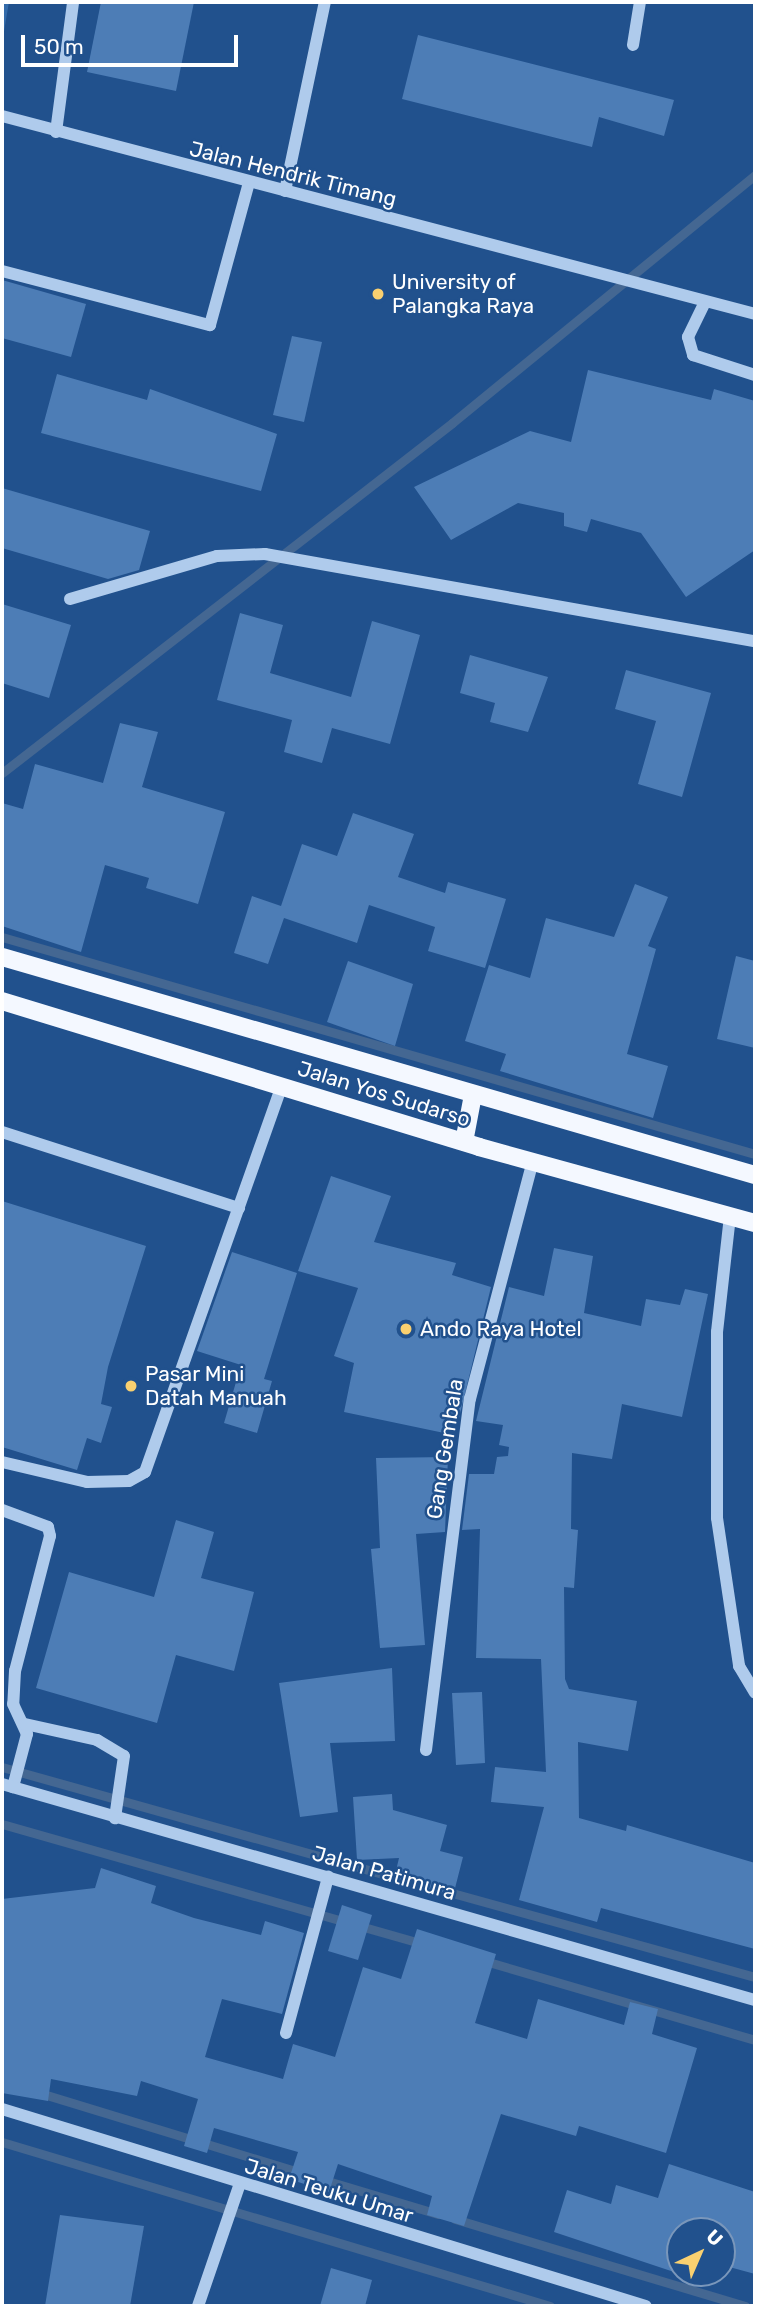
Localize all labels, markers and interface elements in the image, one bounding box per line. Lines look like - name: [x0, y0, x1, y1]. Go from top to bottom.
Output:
- scale bar: [24, 21, 242, 65]
- text: 50 m: [34, 34, 84, 59]
- street label: Jalan Hendrik Timang: [187, 136, 399, 212]
- place label: University of Palangka Raya: [392, 269, 534, 319]
- marker: University of Palangka Raya: [370, 286, 386, 302]
- street label: Jalan Yos Sudarso: [294, 1056, 474, 1132]
- place label: Ando Raya Hotel: [420, 1316, 582, 1342]
- marker: Ando Raya Hotel: [398, 1321, 414, 1337]
- place label: Pasar Mini Datah Manuah: [145, 1361, 287, 1411]
- street label: Gang Gembala: [421, 1377, 469, 1521]
- marker: Pasar Mini Datah Manuah: [123, 1378, 139, 1394]
- street label: Jalan Patimura: [309, 1840, 459, 1906]
- street label: Jalan Teuku Umar: [241, 2153, 417, 2229]
- north arrow: [666, 2217, 736, 2287]
- text: U: [702, 2225, 727, 2251]

